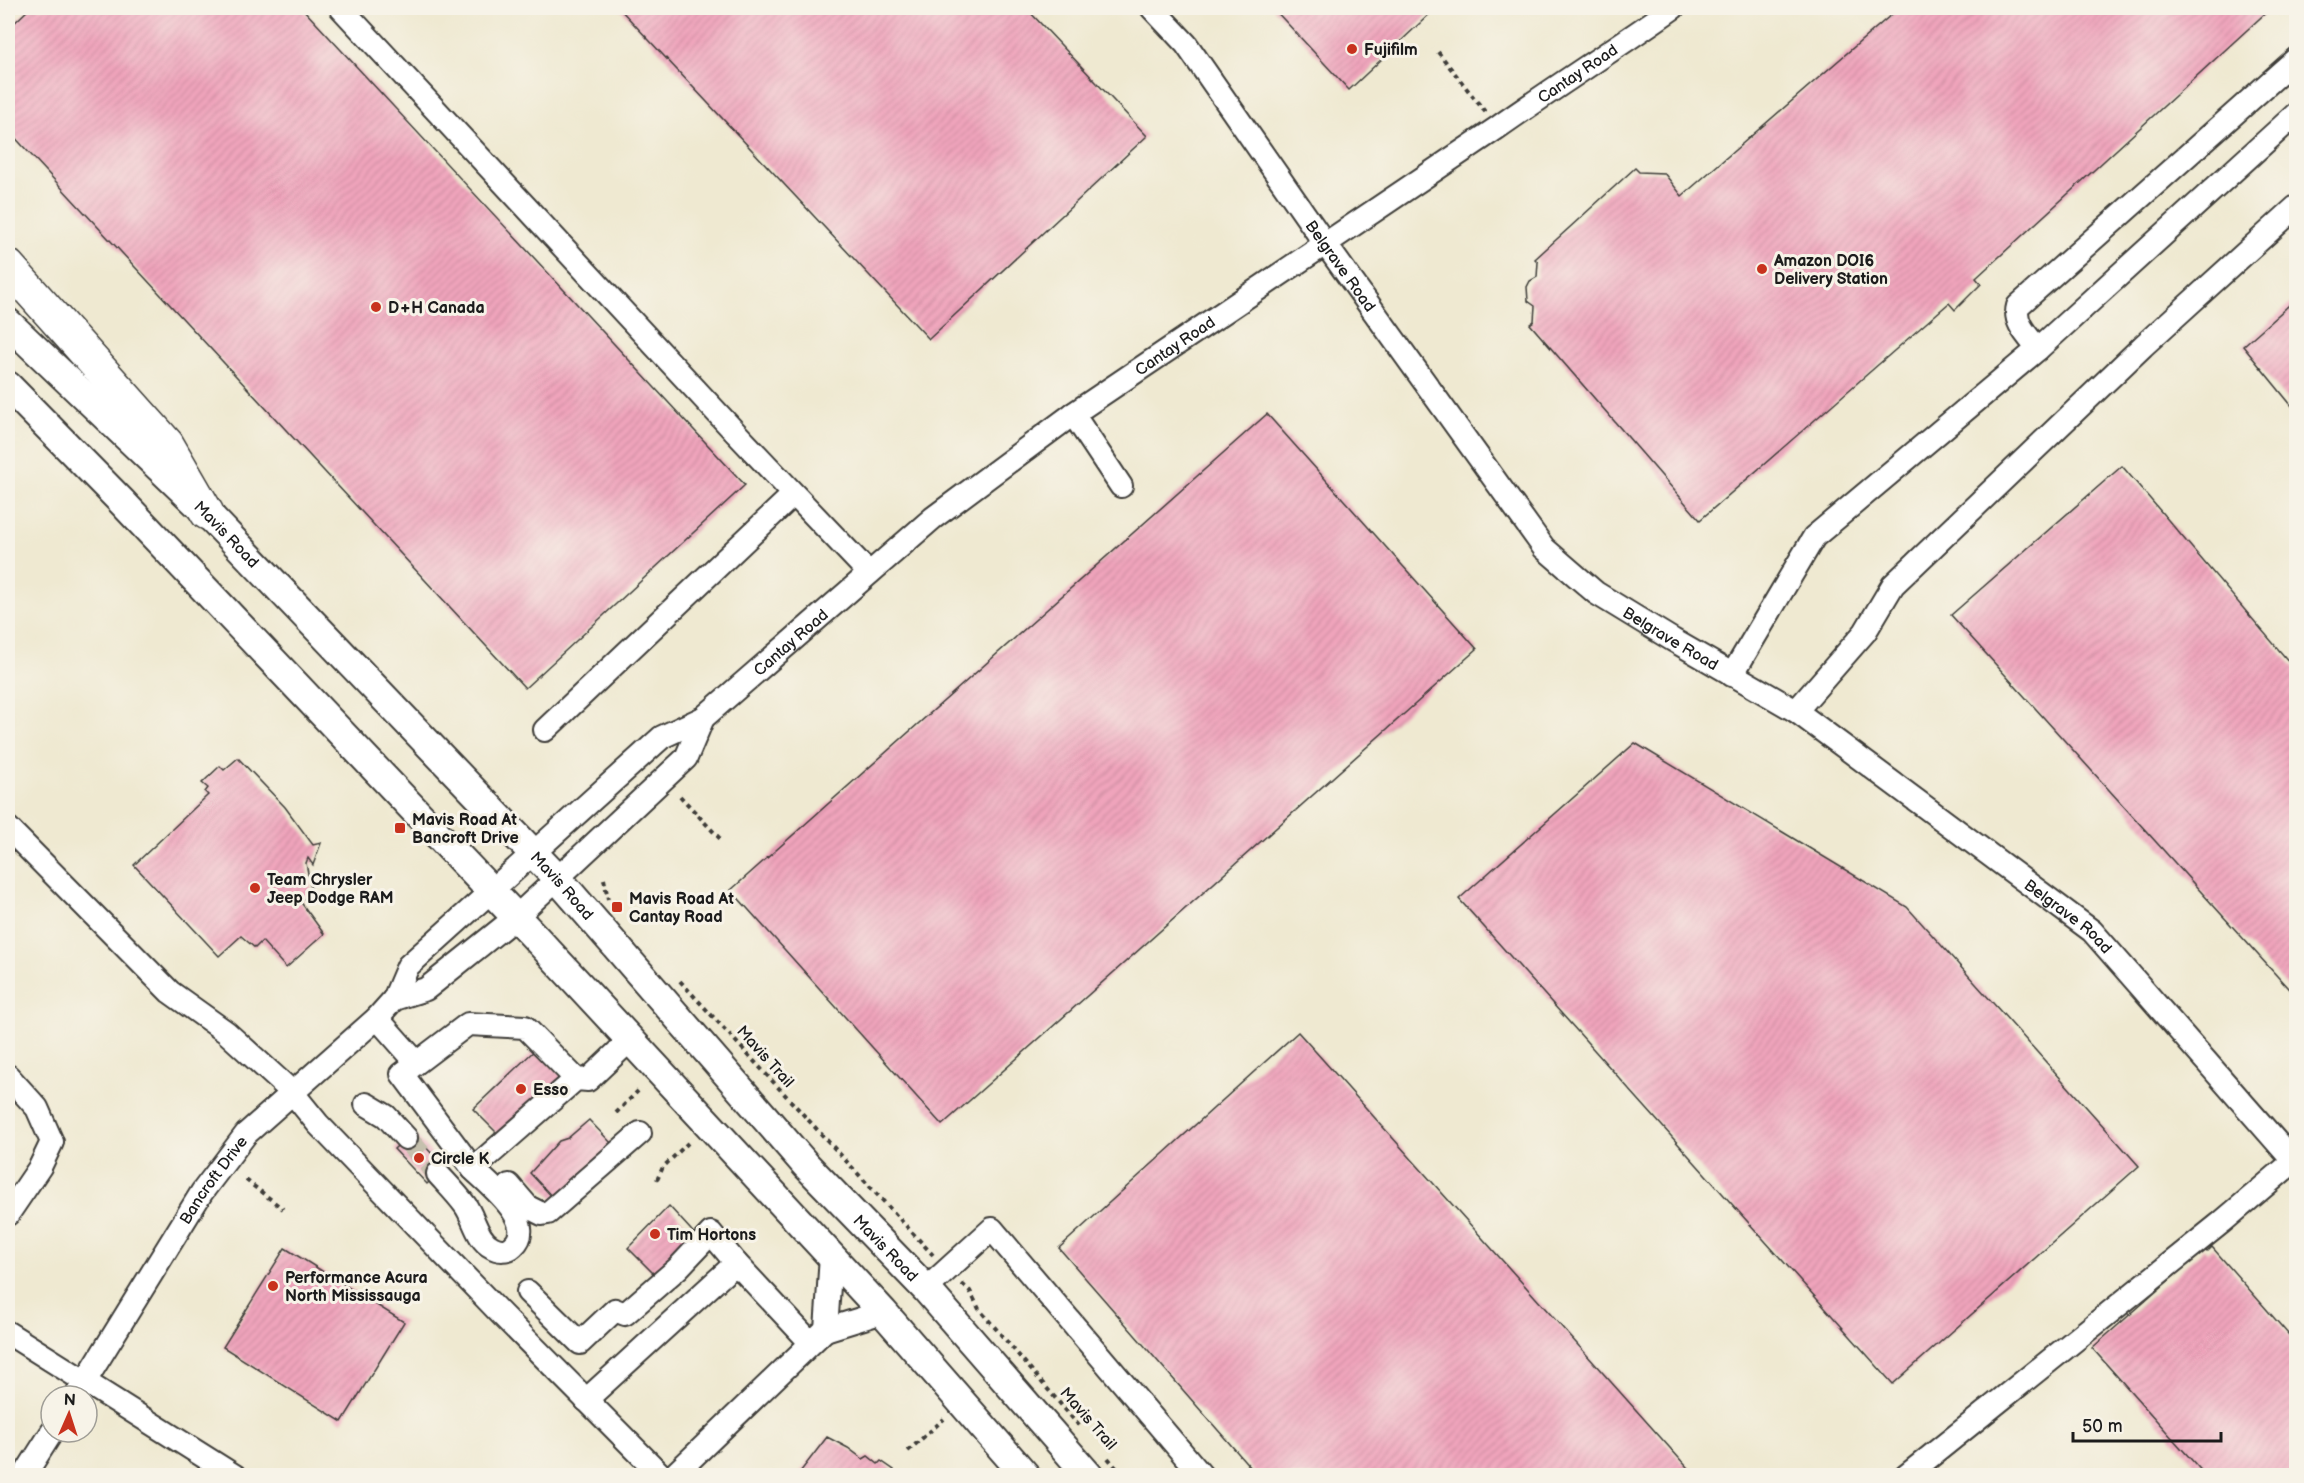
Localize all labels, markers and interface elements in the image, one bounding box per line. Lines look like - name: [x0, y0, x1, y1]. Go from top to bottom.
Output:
- place label: Fujifilm: [1364, 41, 1418, 60]
- street label: Cantay Road: [1535, 41, 1622, 108]
- marker: Fujifilm: [1345, 42, 1359, 56]
- street label: Belgrave Road: [1301, 217, 1379, 316]
- place label: Amazon DOI6 Delivery Station: [1773, 252, 1888, 289]
- marker: Amazon DOI6 Delivery Station: [1755, 262, 1769, 276]
- place label: D+H Canada: [388, 299, 485, 318]
- marker: D+H Canada: [369, 300, 383, 314]
- street label: Cantay Road: [1132, 313, 1219, 380]
- street label: Mavis Road: [189, 498, 262, 572]
- street label: Belgrave Road: [1619, 604, 1721, 675]
- street label: Cantay Road: [750, 606, 832, 680]
- place label: Mavis Road At Bancroft Drive: [412, 811, 519, 848]
- marker: Mavis Road At Bancroft Drive: [393, 821, 407, 835]
- street label: Mavis Road: [526, 848, 597, 924]
- place label: Team Chrysler Jeep Dodge RAM: [267, 871, 394, 908]
- street label: Belgrave Road: [2020, 876, 2115, 958]
- marker: Team Chrysler Jeep Dodge RAM: [248, 881, 262, 895]
- place label: Mavis Road At Cantay Road: [629, 890, 735, 927]
- marker: Mavis Road At Cantay Road: [610, 900, 624, 914]
- street label: Mavis Trail: [732, 1022, 798, 1092]
- place label: Esso: [533, 1081, 568, 1100]
- marker: Esso: [514, 1082, 528, 1096]
- street label: Bancroft Drive: [176, 1132, 252, 1228]
- place label: Circle K: [431, 1150, 490, 1169]
- marker: Circle K: [412, 1151, 426, 1165]
- street label: Mavis Road: [849, 1212, 922, 1286]
- place label: Tim Hortons: [667, 1226, 756, 1245]
- marker: Tim Hortons: [648, 1227, 662, 1241]
- place label: Performance Acura North Mississauga: [285, 1269, 428, 1306]
- marker: Performance Acura North Mississauga: [266, 1279, 280, 1293]
- north arrow: [39, 1384, 99, 1444]
- street label: Mavis Trail: [1056, 1384, 1120, 1454]
- text: N: [63, 1391, 76, 1410]
- scale bar: [2073, 1405, 2222, 1443]
- text: 50 m: [2082, 1416, 2123, 1437]

